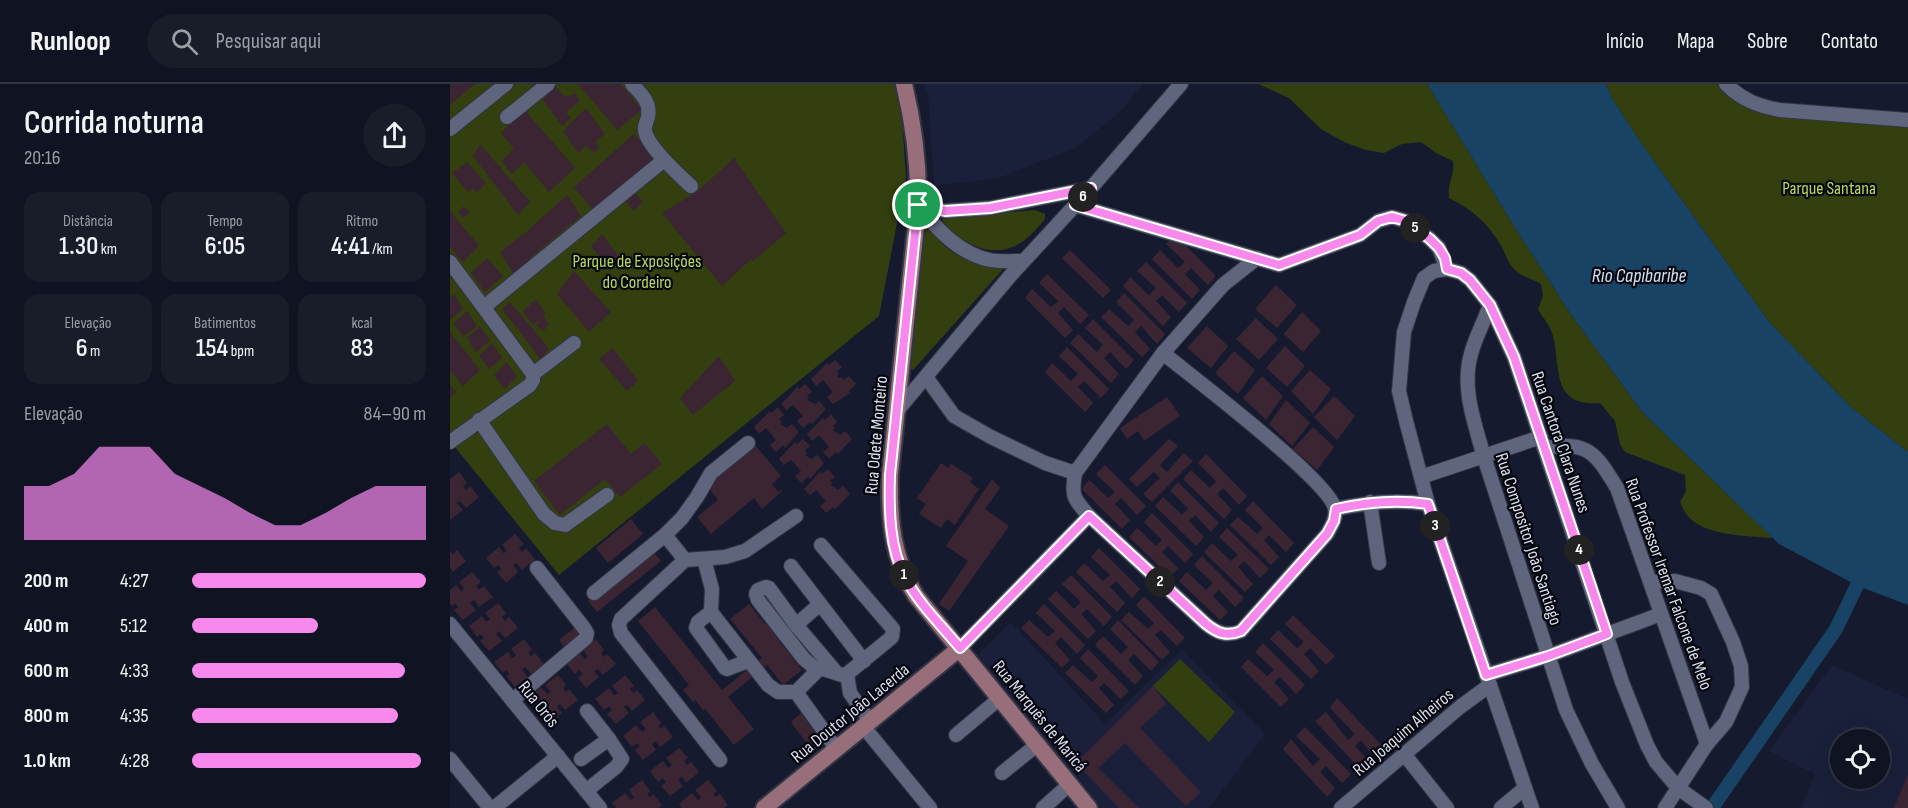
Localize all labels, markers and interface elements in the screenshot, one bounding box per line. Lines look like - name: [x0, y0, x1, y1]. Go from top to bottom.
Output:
- search box: [147, 14, 567, 68]
- text: Runloop: [30, 25, 111, 58]
- icon: search: [168, 25, 201, 58]
- text: Pesquisar aqui: [216, 28, 321, 55]
- text: Início: [1606, 29, 1644, 54]
- text: Mapa: [1677, 29, 1714, 54]
- text: Sobre: [1747, 29, 1788, 54]
- text: Contato: [1821, 29, 1878, 54]
- text: Corrida noturna: [24, 103, 204, 143]
- button: share: [363, 104, 426, 167]
- text: 20:16: [24, 146, 60, 170]
- park label: Parque Santana: [1782, 178, 1876, 199]
- pin: [892, 179, 943, 230]
- pin: 6: [1068, 182, 1098, 212]
- text: 6: [1079, 187, 1087, 206]
- icon: arrive: [901, 188, 934, 221]
- text: Distância: [63, 212, 113, 231]
- text: Tempo: [207, 212, 243, 231]
- text: Ritmo: [346, 212, 378, 231]
- pin: 5: [1400, 213, 1430, 243]
- text: 5: [1411, 218, 1419, 237]
- text: 1.30: [59, 231, 98, 262]
- text: 6:05: [205, 231, 245, 262]
- text: 4:41: [331, 231, 370, 262]
- text: km: [98, 240, 117, 259]
- text: /km: [370, 240, 393, 259]
- park label: Parque de Exposições do Cordeiro: [572, 251, 702, 293]
- water label: Rio Capibaribe: [1592, 264, 1686, 288]
- text: Elevação: [65, 314, 112, 333]
- text: Batimentos: [194, 314, 256, 333]
- text: kcal: [351, 314, 373, 333]
- text: 6: [76, 333, 88, 364]
- text: 154: [196, 333, 228, 364]
- text: 83: [350, 333, 374, 364]
- text: m: [88, 342, 100, 361]
- text: bpm: [228, 342, 254, 361]
- street label: Rua Cantora Clara Nunes: [1526, 369, 1595, 516]
- street label: Rua Odete Monteiro: [861, 375, 892, 495]
- text: Elevação: [24, 402, 83, 426]
- text: 84–90 m: [364, 402, 426, 426]
- street label: Rua Compositor João Santiago: [1491, 450, 1566, 628]
- street label: Rua Professor Iremar Falcone de Melo: [1620, 476, 1717, 693]
- pin: 3: [1420, 511, 1450, 541]
- text: 3: [1431, 516, 1439, 535]
- pin: 4: [1564, 535, 1594, 565]
- text: 4: [1575, 540, 1583, 559]
- pin: 1: [889, 560, 919, 590]
- text: 1: [901, 565, 907, 584]
- pin: 2: [1145, 567, 1175, 597]
- text: 200 m: [24, 569, 68, 593]
- text: 4:27: [120, 569, 148, 593]
- text: 2: [1156, 572, 1164, 591]
- text: 400 m: [24, 614, 69, 638]
- text: 5:12: [120, 614, 147, 638]
- street label: Rua Marquês de Maricá: [988, 656, 1091, 776]
- text: 600 m: [24, 659, 69, 683]
- text: 4:33: [120, 659, 149, 683]
- street label: Rua Doutor João Lacerda: [787, 659, 914, 767]
- street label: Rua Orós: [514, 677, 564, 732]
- street label: Rua Joaquim Alheiros: [1349, 684, 1458, 781]
- text: 800 m: [24, 704, 69, 728]
- text: 4:35: [120, 704, 149, 728]
- map controls: [1830, 729, 1890, 789]
- button: locate: [1830, 729, 1890, 789]
- text: 1.0 km: [24, 749, 71, 773]
- text: 4:28: [120, 749, 149, 773]

